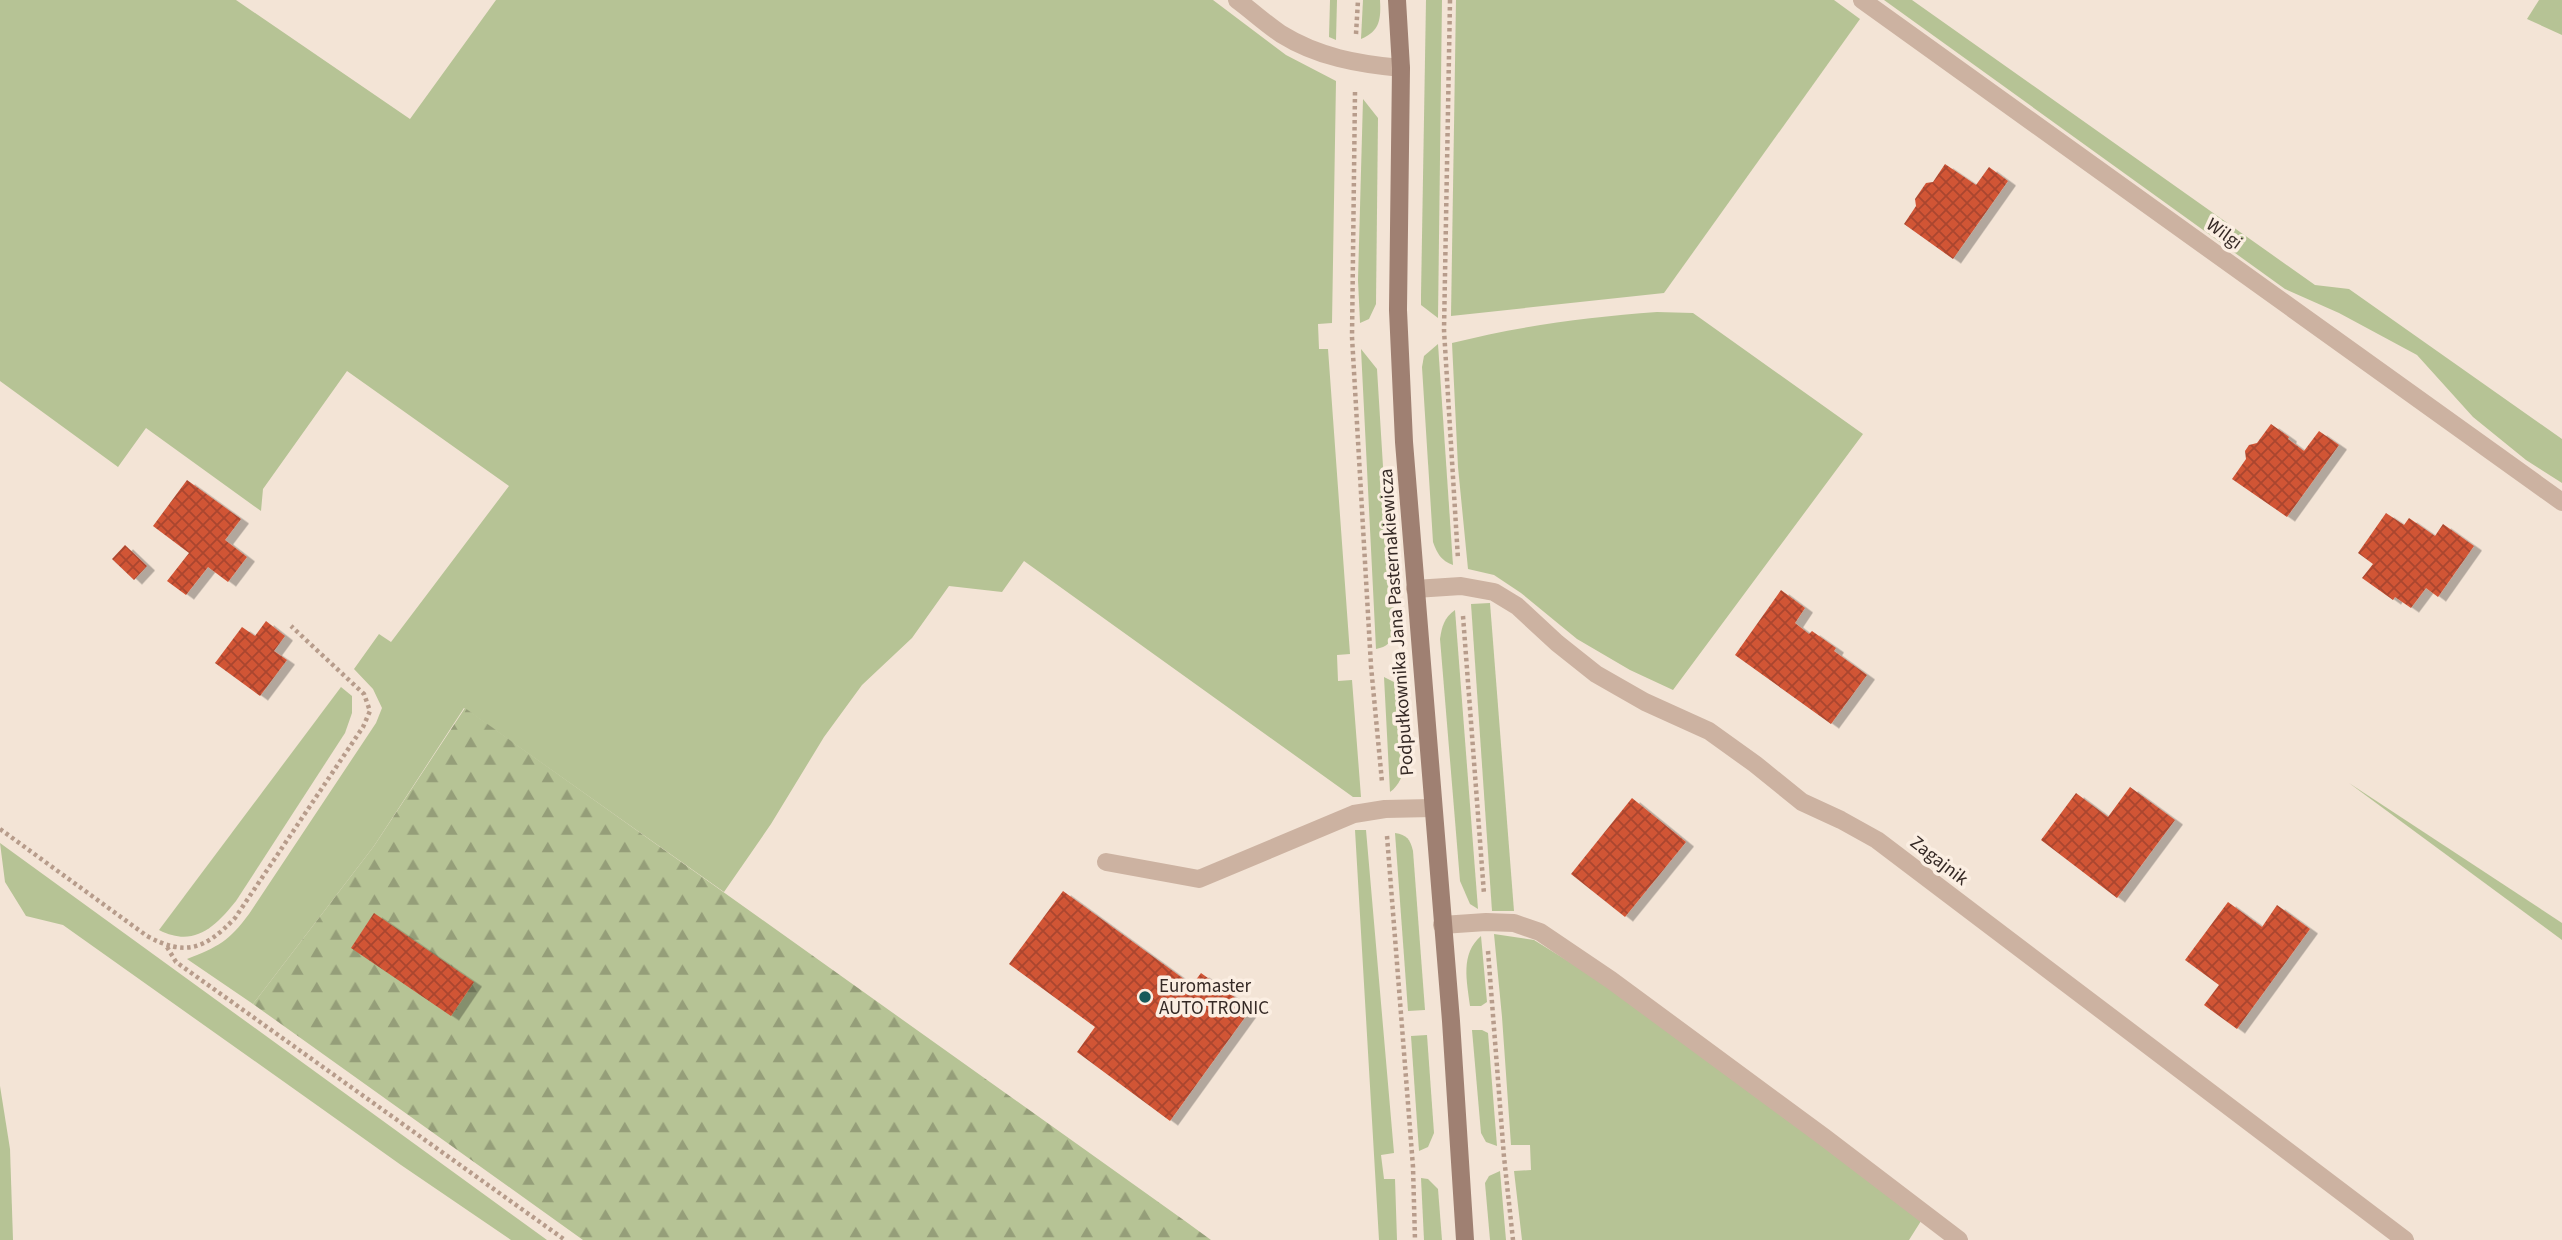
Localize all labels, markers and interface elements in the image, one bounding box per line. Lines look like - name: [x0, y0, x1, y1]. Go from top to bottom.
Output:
- street label: Wilgi: [2200, 212, 2248, 256]
- street label: Podpułkownika Jana Pasternakiewicza: [1373, 468, 1421, 776]
- street label: Zagajnik: [1904, 830, 1974, 893]
- place label: Euromaster AUTO TRONIC: [1159, 973, 1269, 1022]
- marker: Euromaster AUTO TRONIC: [1137, 989, 1153, 1005]

